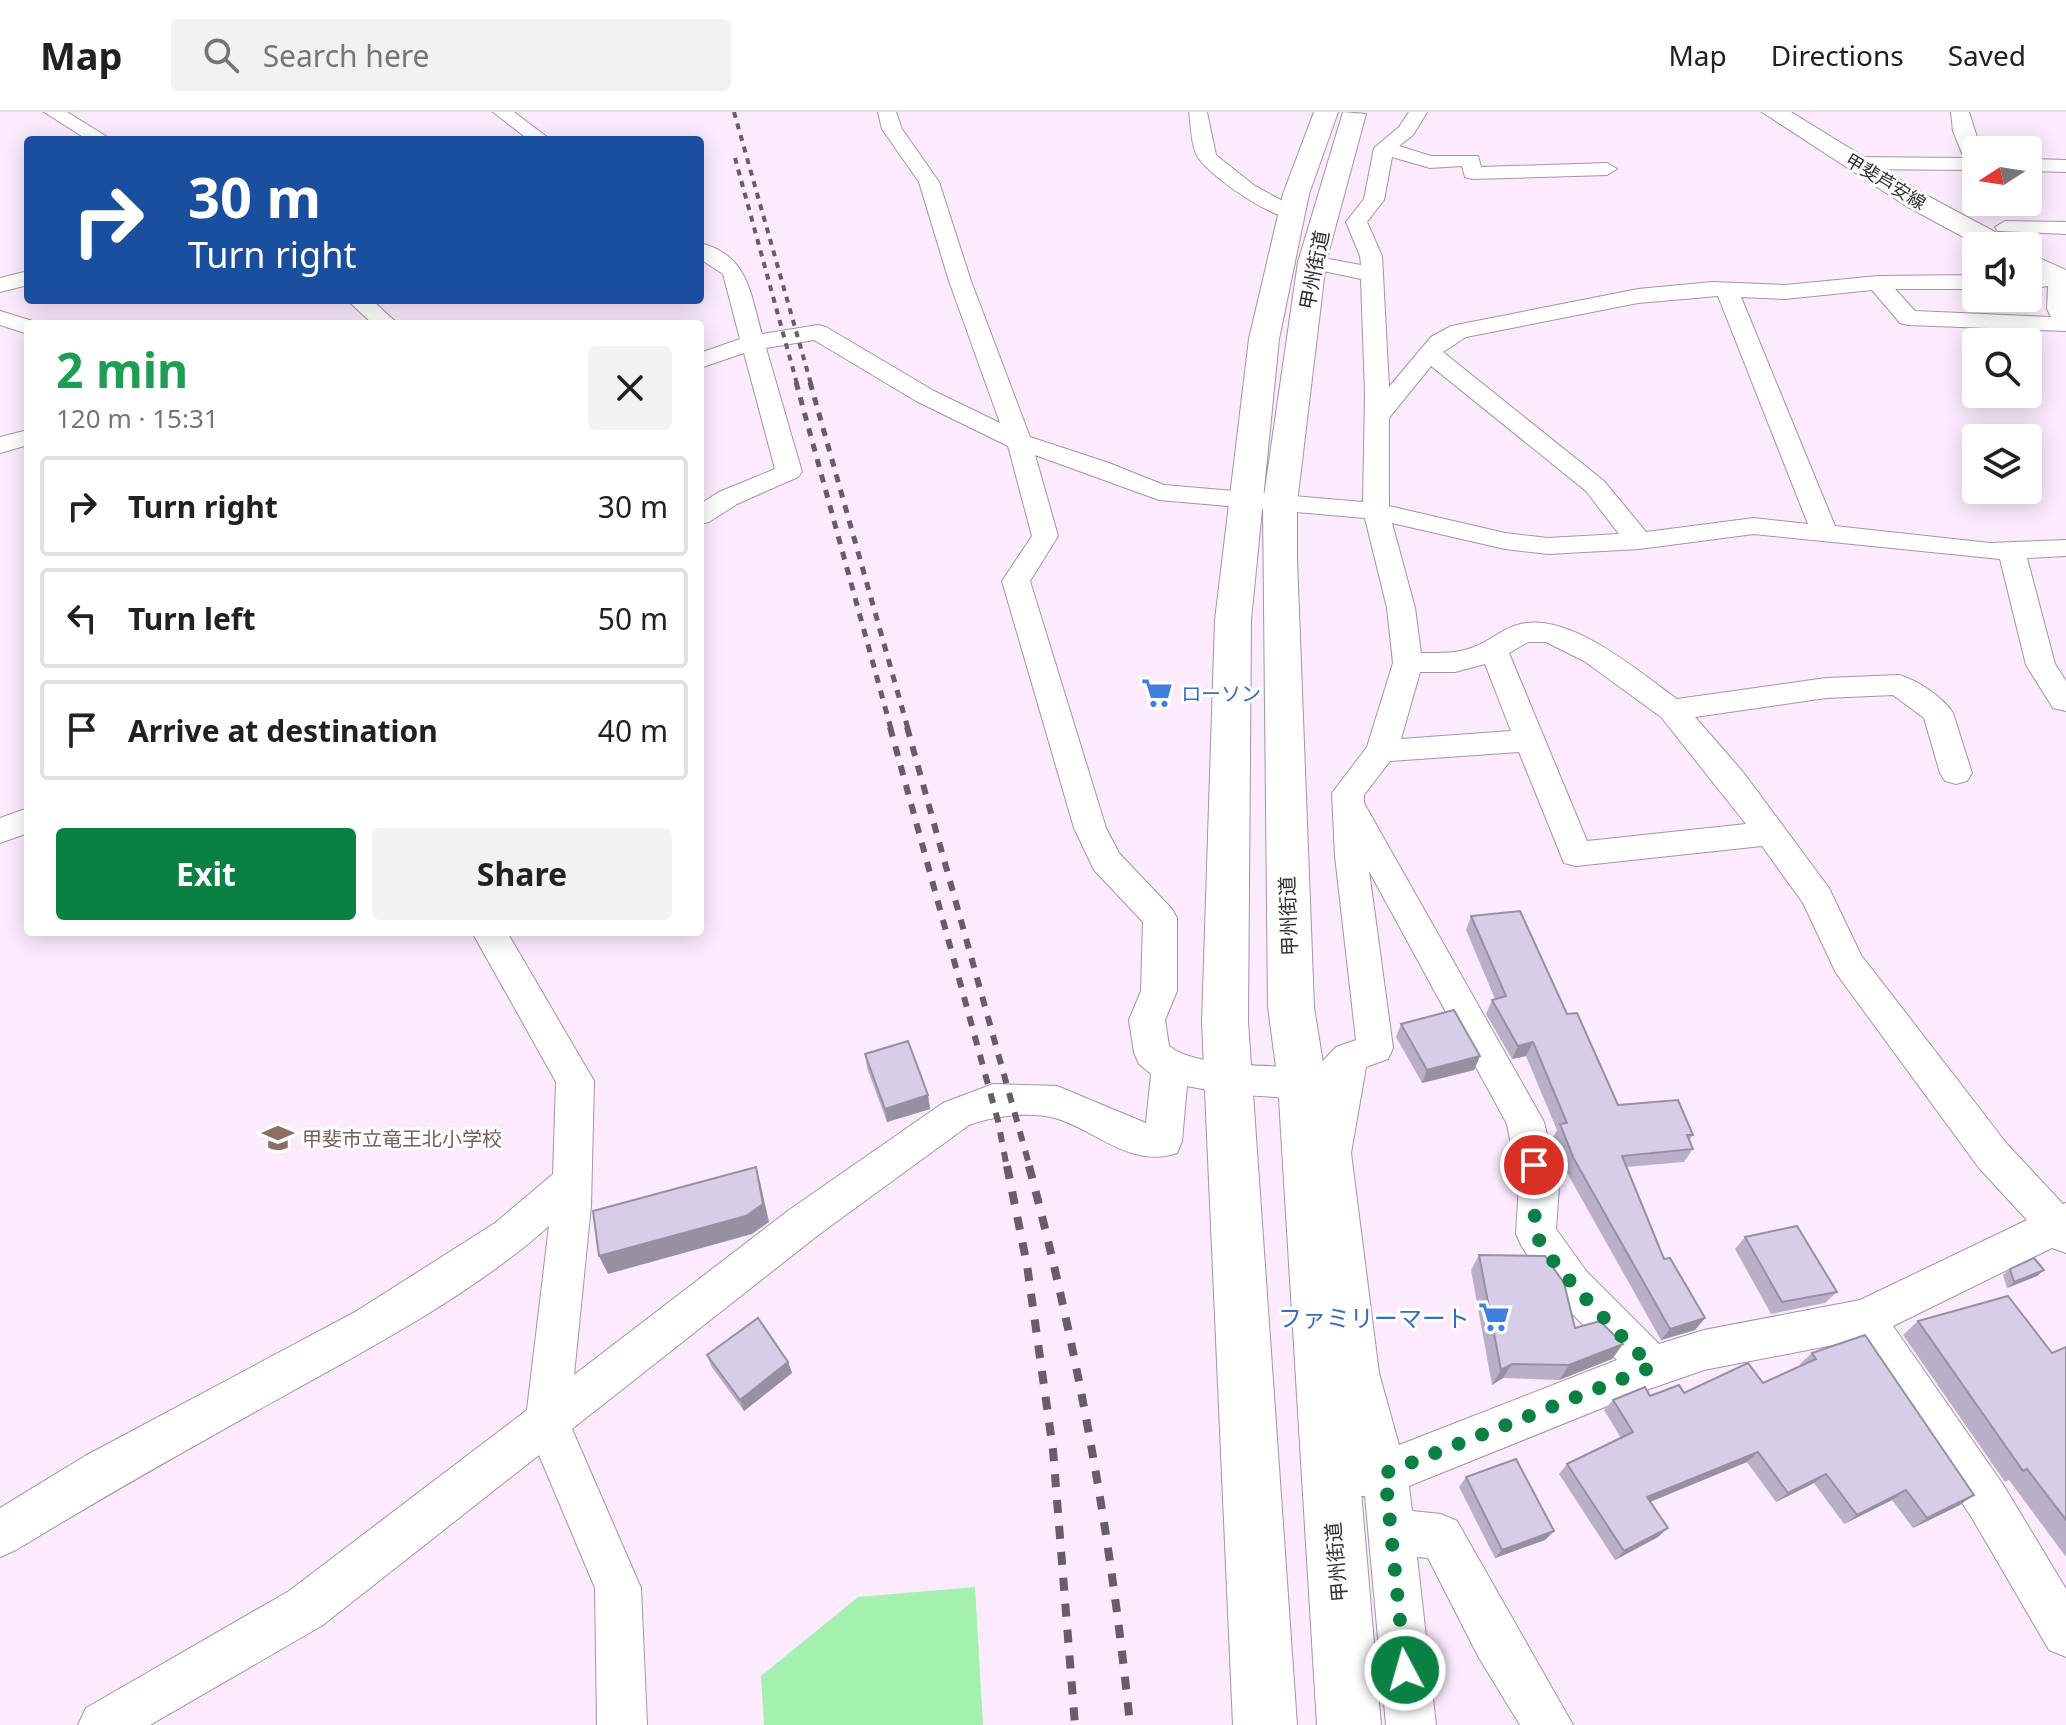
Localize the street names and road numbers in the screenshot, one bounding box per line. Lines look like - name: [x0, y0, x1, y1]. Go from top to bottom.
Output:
- street label: 甲斐芦安線: [1841, 148, 1931, 214]
- street label: 甲州街道: [1293, 228, 1335, 312]
- street label: 甲州街道: [1273, 876, 1303, 956]
- street label: 甲州街道: [1319, 1521, 1353, 1603]

